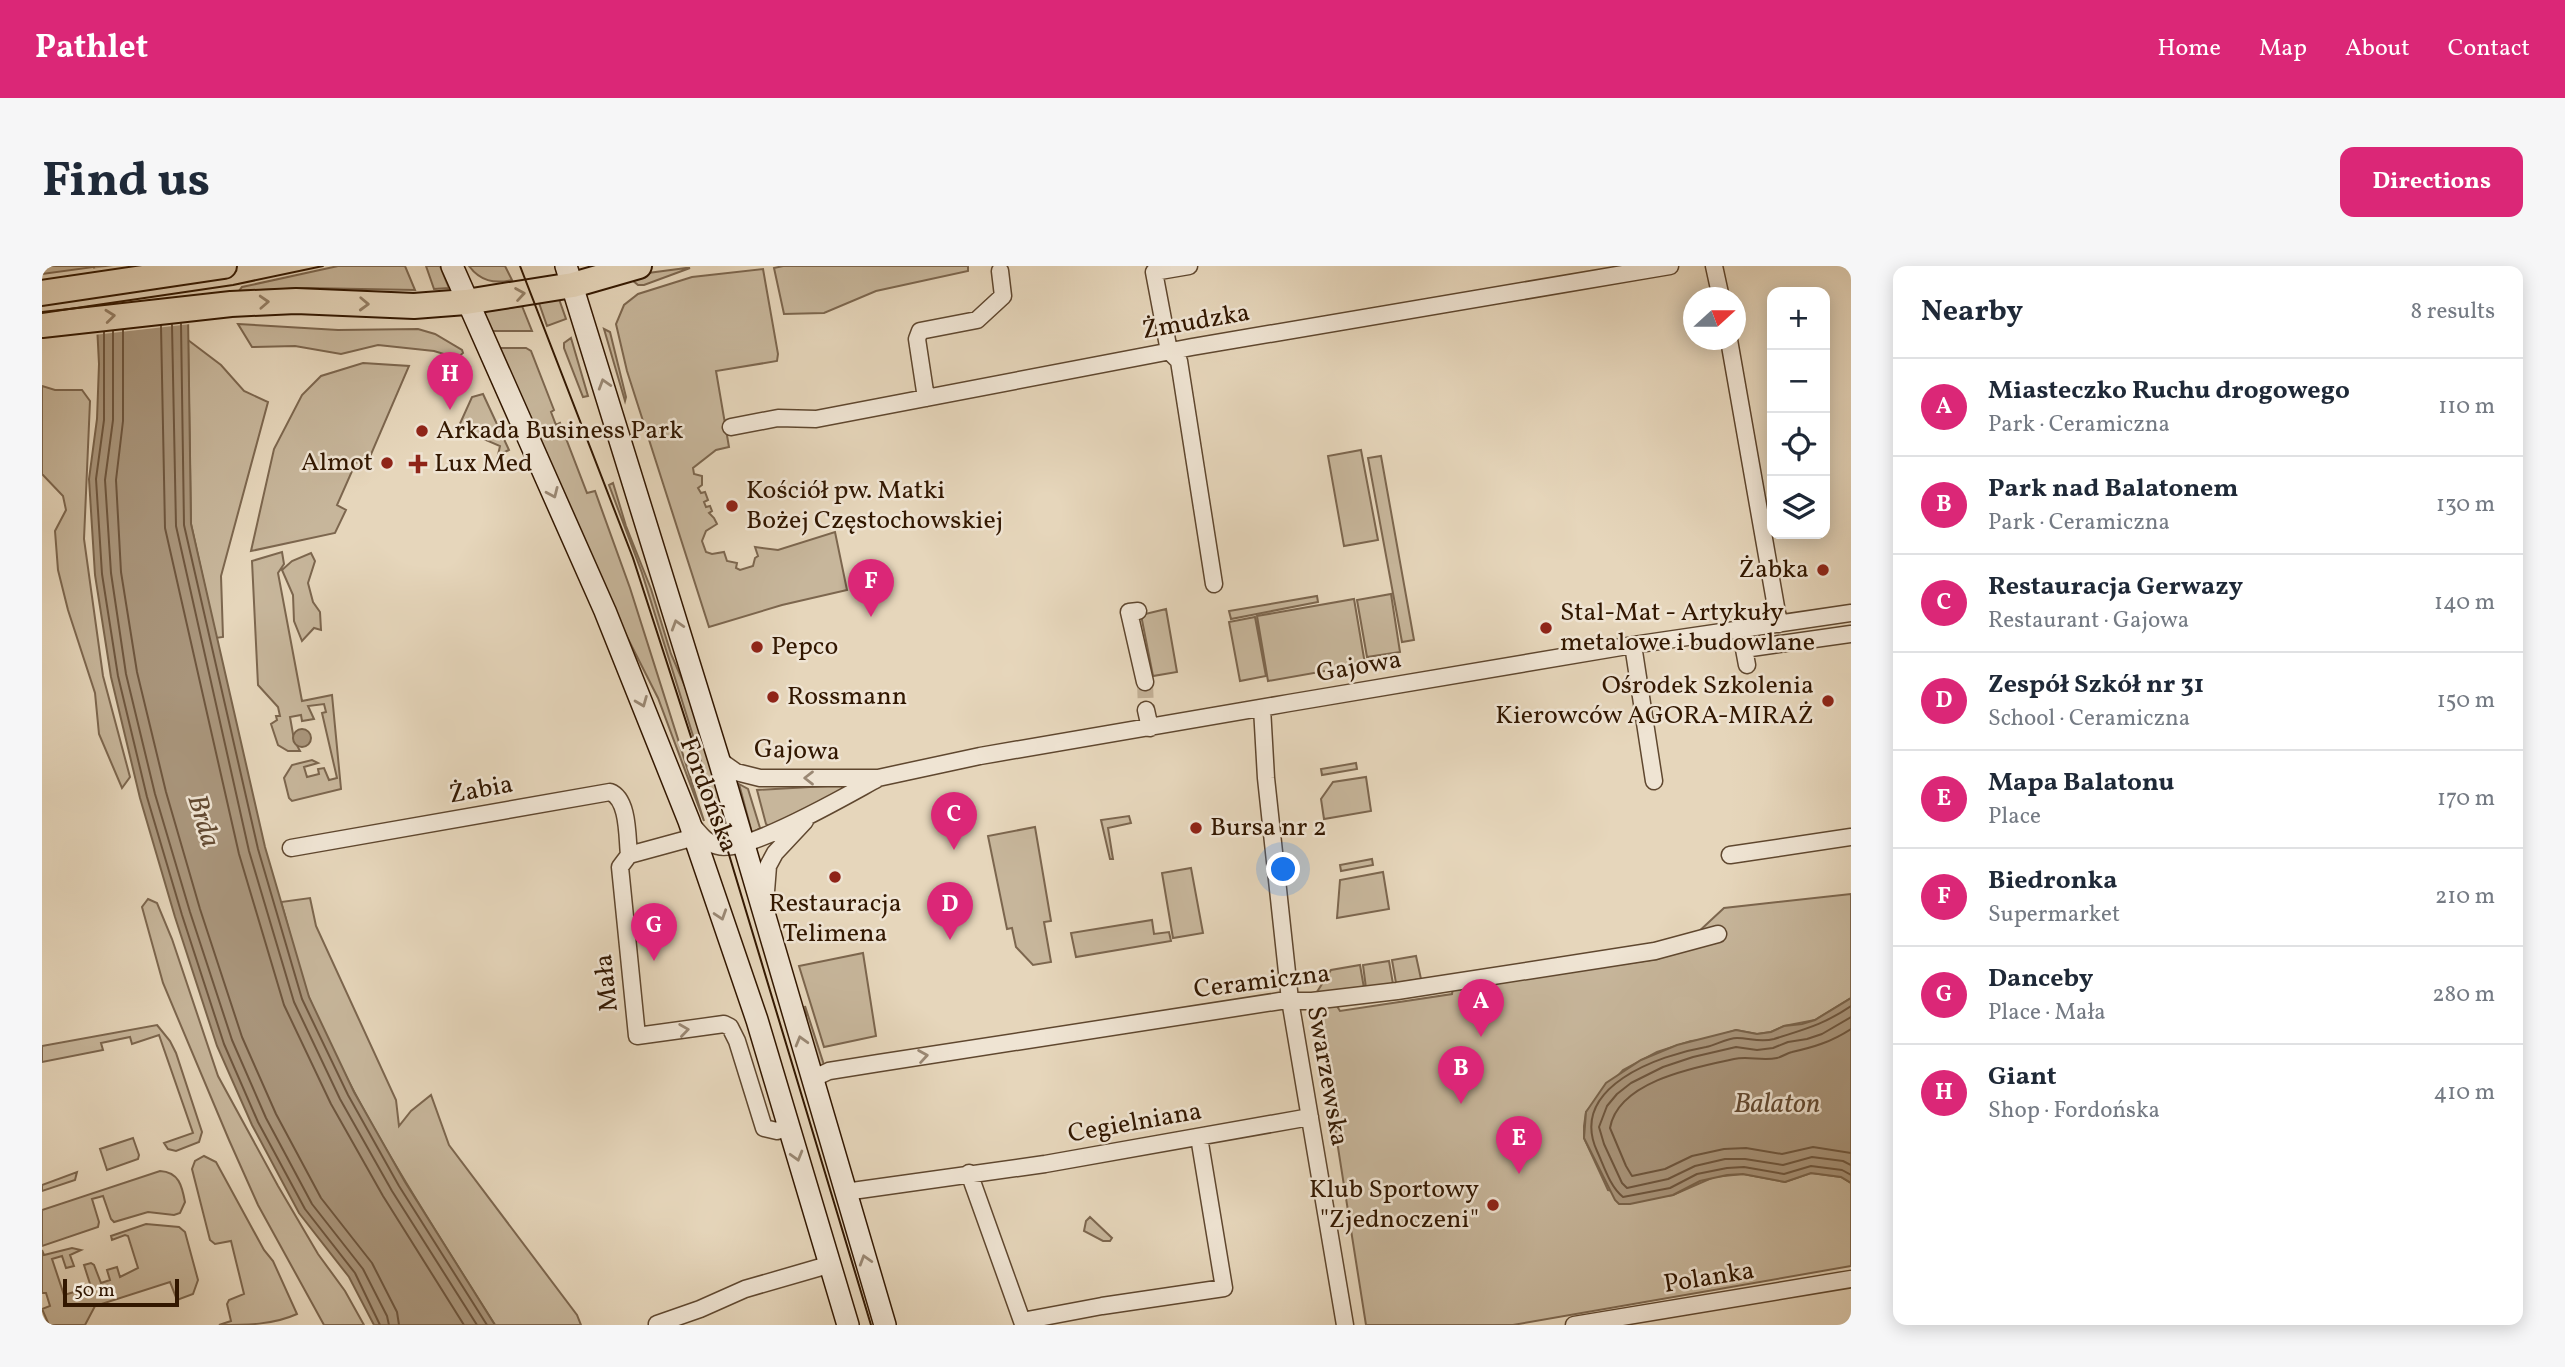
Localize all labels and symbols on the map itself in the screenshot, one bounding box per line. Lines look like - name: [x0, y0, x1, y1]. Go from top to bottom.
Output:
- one-way arrow: [514, 287, 526, 302]
- north arrow: [1683, 287, 1746, 350]
- one-way arrow: [258, 295, 269, 310]
- street label: Żmudzka: [1139, 295, 1253, 349]
- one-way arrow: [359, 296, 370, 311]
- one-way arrow: [104, 309, 115, 324]
- pin: H: [427, 352, 473, 410]
- one-way arrow: [597, 378, 612, 390]
- place label: Arkada Business Park: [436, 413, 683, 449]
- marker: Arkada Business Park: [414, 423, 430, 439]
- place label: Almot: [301, 445, 373, 481]
- place label: Lux Med: [434, 446, 533, 482]
- marker: Lux Med: [408, 454, 428, 474]
- marker: Almot: [379, 455, 395, 471]
- place label: Kościół pw. Matki Bożej Częstochowskiej: [746, 473, 1003, 539]
- one-way arrow: [545, 486, 559, 498]
- marker: Kościół pw. Matki Bożej Częstochowskiej: [724, 498, 740, 514]
- place label: Żabka: [1739, 552, 1809, 588]
- pin: F: [848, 559, 894, 617]
- marker: Żabka: [1815, 562, 1831, 578]
- place label: Stal-Mat - Artykuły metalowe i budowlane: [1560, 595, 1815, 661]
- one-way arrow: [670, 619, 685, 631]
- marker: Stal-Mat - Artykuły metalowe i budowlane: [1538, 620, 1554, 636]
- place label: Pepco: [771, 629, 838, 665]
- marker: Pepco: [749, 639, 765, 655]
- street label: Gajowa: [1314, 642, 1404, 692]
- place label: Ośrodek Szkolenia Kierowców AGORA-MIRAŻ: [1495, 668, 1814, 734]
- place label: Rossmann: [787, 679, 907, 715]
- marker: Rossmann: [765, 689, 781, 705]
- marker: Ośrodek Szkolenia Kierowców AGORA-MIRAŻ: [1820, 693, 1836, 709]
- one-way arrow: [634, 695, 648, 707]
- street label: Fordońska: [670, 732, 746, 858]
- street label: Gajowa: [753, 732, 841, 770]
- street label: Żabia: [446, 767, 516, 813]
- one-way arrow: [804, 770, 814, 786]
- water label: Brda: [177, 790, 229, 852]
- pin: C: [931, 792, 977, 850]
- place label: Bursa nr 2: [1210, 810, 1327, 846]
- marker: Bursa nr 2: [1188, 820, 1204, 836]
- your location: [1266, 852, 1300, 886]
- marker: Restauracja Telimena: [827, 869, 843, 885]
- pin: D: [927, 882, 973, 940]
- place label: Restauracja Telimena: [768, 886, 902, 952]
- pin: G: [631, 903, 677, 961]
- one-way arrow: [713, 909, 727, 921]
- street label: Mała: [586, 952, 628, 1014]
- street label: Ceramiczna: [1192, 956, 1332, 1008]
- pin: A: [1458, 979, 1504, 1037]
- street label: Swarzewska: [1297, 1003, 1357, 1149]
- one-way arrow: [678, 1022, 690, 1037]
- one-way arrow: [794, 1036, 809, 1048]
- pin: B: [1438, 1046, 1484, 1104]
- one-way arrow: [917, 1049, 929, 1064]
- water label: Balaton: [1734, 1085, 1820, 1124]
- street label: Cegielniana: [1065, 1094, 1205, 1152]
- pin: E: [1496, 1116, 1542, 1174]
- one-way arrow: [788, 1149, 803, 1161]
- place label: Klub Sportowy "Zjednoczeni": [1309, 1172, 1479, 1238]
- marker: Klub Sportowy "Zjednoczeni": [1485, 1197, 1501, 1213]
- street label: Polanka: [1661, 1253, 1757, 1303]
- one-way arrow: [859, 1254, 873, 1266]
- scale bar: [63, 1276, 178, 1308]

